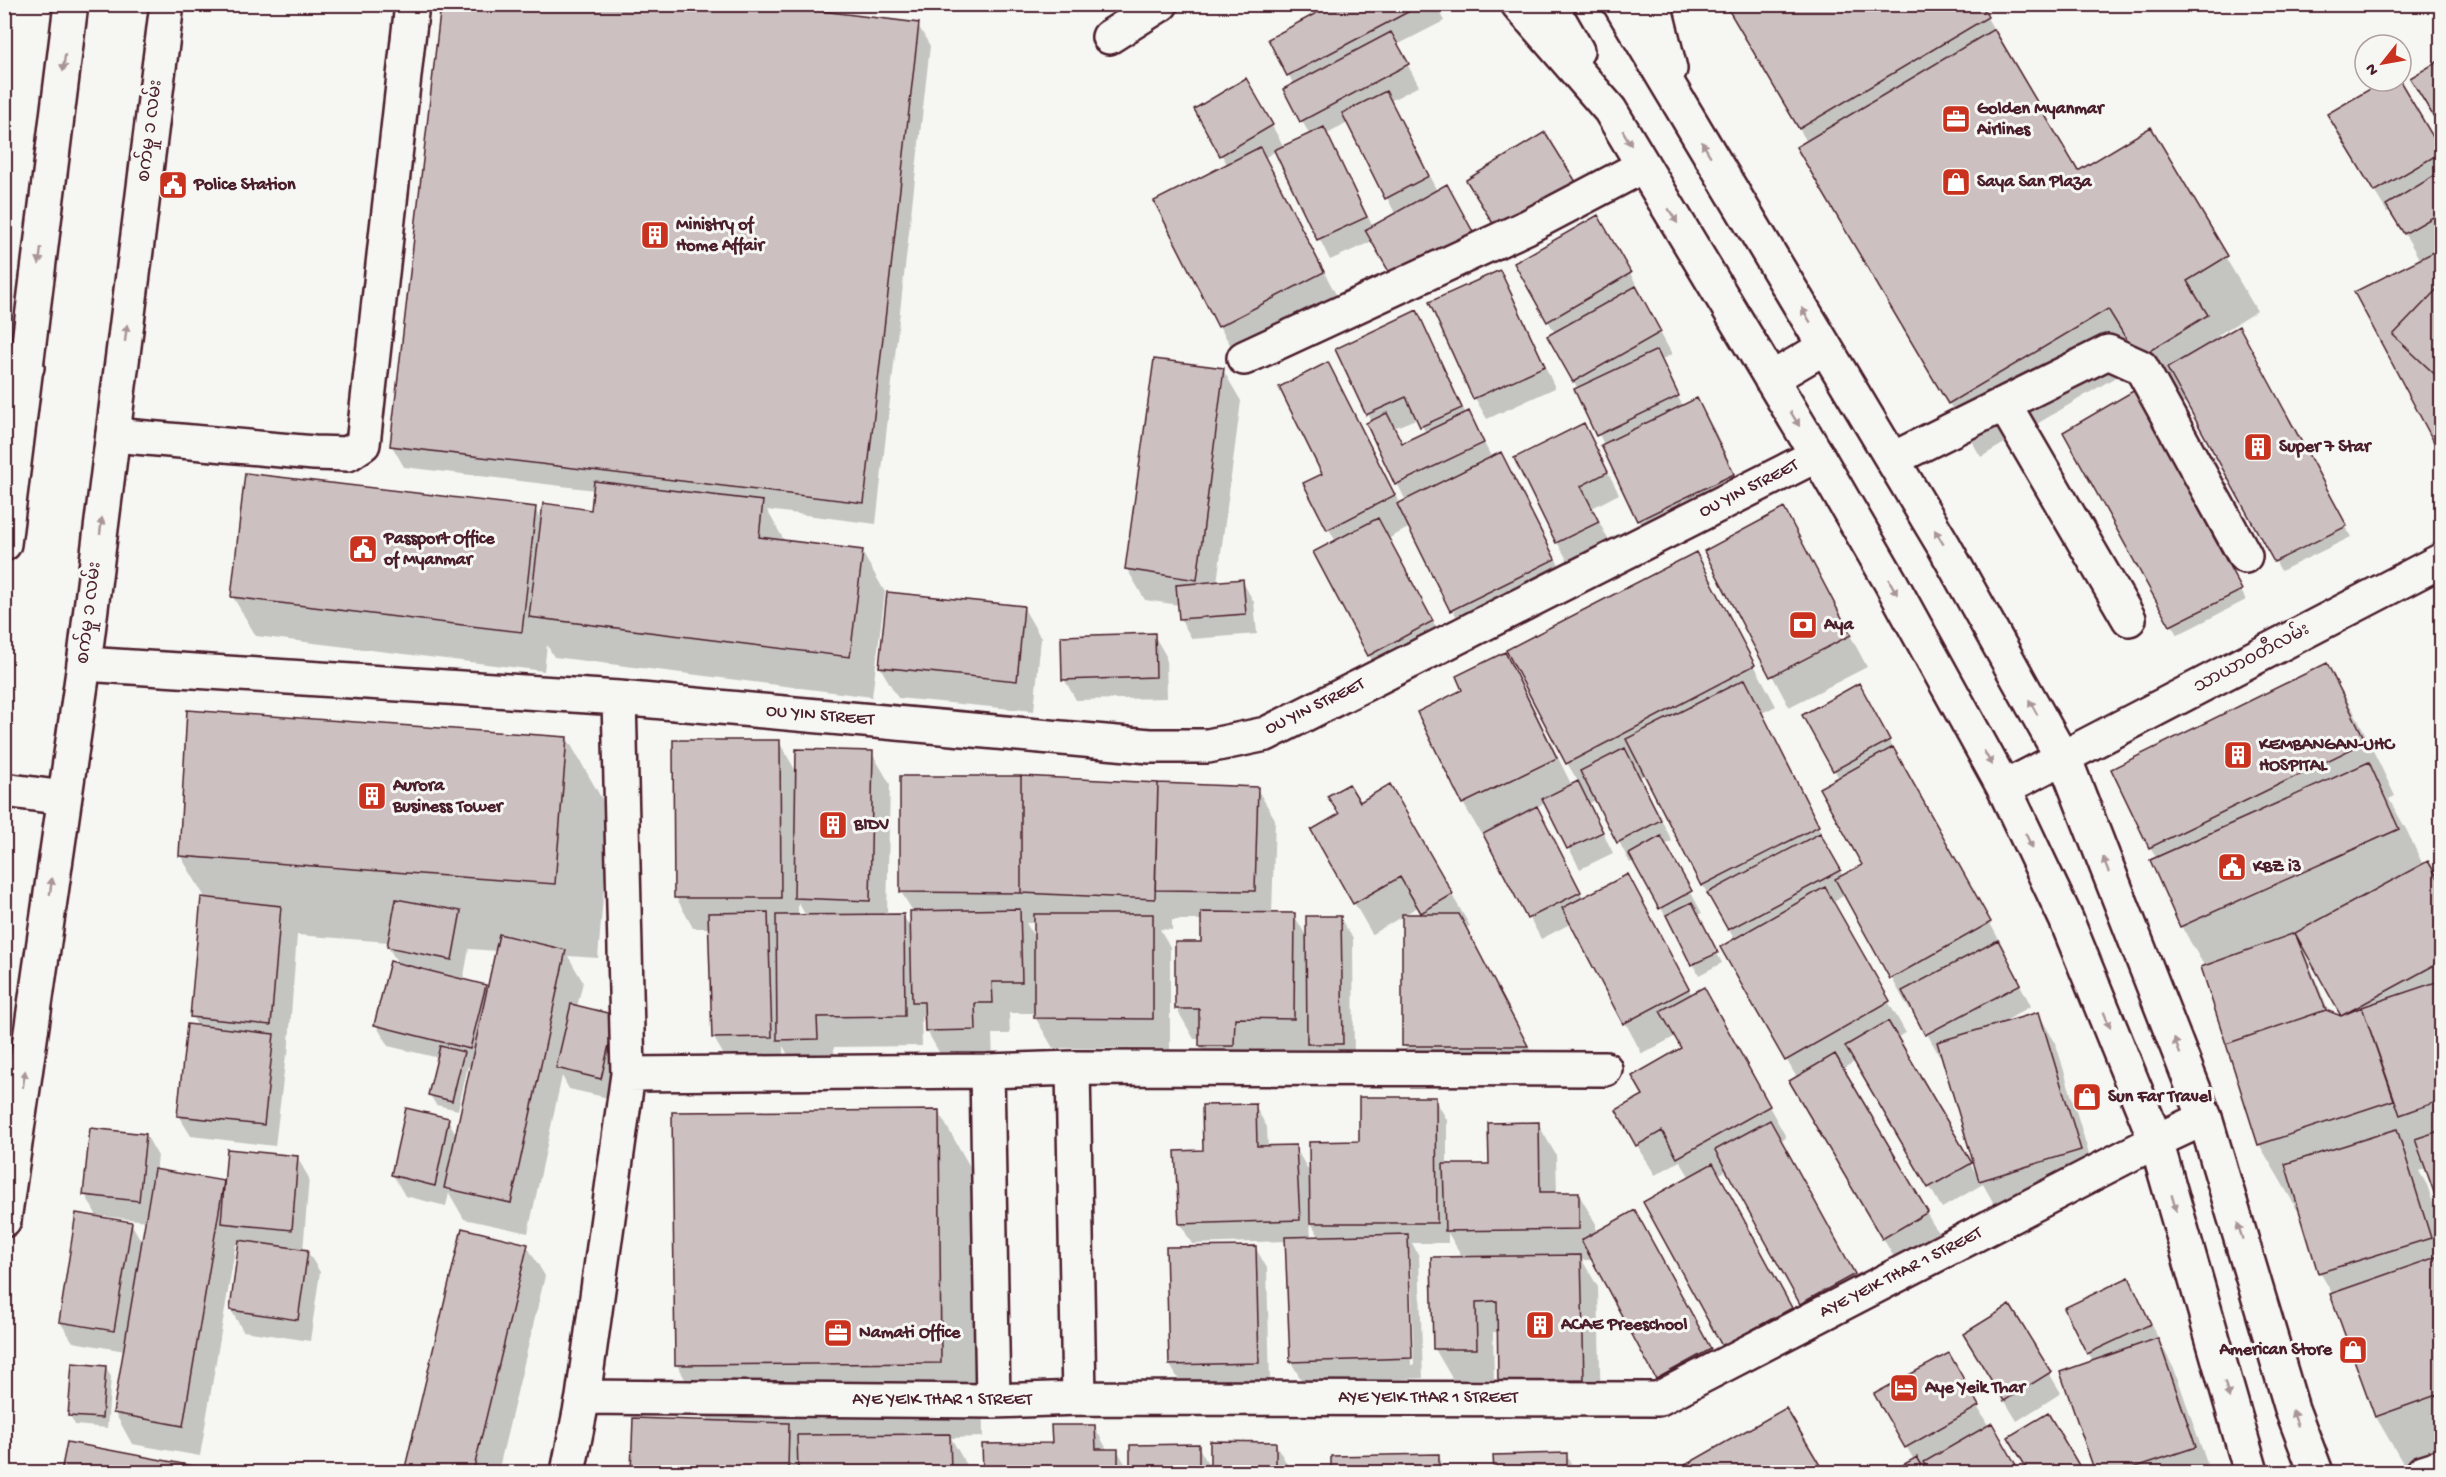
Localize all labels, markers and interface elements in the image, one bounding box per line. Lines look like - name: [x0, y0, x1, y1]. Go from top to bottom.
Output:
- north arrow: [2353, 33, 2413, 93]
- one-way arrow: [59, 53, 69, 72]
- text: N: [2362, 59, 2384, 78]
- street label: စက်မှု ၁ လမ်း: [129, 78, 170, 184]
- place label: Golden Myanmar Airlines: [1976, 99, 2106, 141]
- office icon: Golden Myanmar Airlines: [1940, 103, 1972, 135]
- one-way arrow: [1621, 130, 1632, 146]
- one-way arrow: [1700, 141, 1711, 157]
- shop icon: Saya San Plaza: [1940, 166, 1972, 198]
- public building icon: Police Station: [157, 169, 189, 201]
- place label: Saya San Plaza: [1977, 172, 2092, 193]
- place label: Police Station: [193, 175, 296, 196]
- one-way arrow: [1668, 208, 1678, 225]
- place label: Ministry of Home Affair: [676, 215, 766, 257]
- building icon: Ministry of Home Affair: [639, 219, 671, 251]
- one-way arrow: [36, 247, 45, 266]
- one-way arrow: [1801, 307, 1812, 323]
- one-way arrow: [121, 323, 131, 342]
- one-way arrow: [1790, 411, 1801, 427]
- building icon: Super 7 Star: [2242, 431, 2274, 463]
- place label: Super 7 Star: [2279, 437, 2373, 458]
- street label: OU YIN STREET: [1696, 455, 1803, 523]
- one-way arrow: [97, 517, 106, 536]
- place label: Passport Office of Myanmar: [383, 529, 495, 571]
- one-way arrow: [1933, 529, 1944, 545]
- public building icon: Passport Office of Myanmar: [347, 533, 379, 565]
- street label: စက်မှု ၁ လမ်း: [68, 560, 109, 666]
- one-way arrow: [1888, 579, 1899, 595]
- bank icon: Aya: [1787, 609, 1819, 641]
- street label: သာယာဝတီလမ်း: [2188, 614, 2313, 698]
- place label: Aya: [1823, 615, 1854, 636]
- street label: OU YIN STREET: [1262, 673, 1369, 740]
- one-way arrow: [2028, 698, 2038, 715]
- street label: OU YIN STREET: [765, 701, 876, 731]
- place label: KEMBANGAN-UHC HOSPITAL: [2258, 735, 2396, 777]
- building icon: KEMBANGAN-UHC HOSPITAL: [2222, 739, 2254, 771]
- one-way arrow: [1983, 750, 1993, 767]
- place label: Aurora Business Tower: [392, 776, 505, 818]
- building icon: Aurora Business Tower: [356, 780, 388, 812]
- building icon: BIDV: [817, 809, 849, 841]
- place label: BIDV: [853, 815, 889, 836]
- one-way arrow: [2024, 832, 2034, 850]
- public building icon: KBZ i3: [2216, 851, 2248, 883]
- one-way arrow: [2101, 856, 2110, 874]
- place label: KBZ i3: [2252, 857, 2301, 878]
- one-way arrow: [47, 876, 56, 895]
- one-way arrow: [2102, 1011, 2112, 1029]
- one-way arrow: [2172, 1037, 2182, 1055]
- one-way arrow: [20, 1069, 29, 1088]
- shop icon: Sun Far Travel: [2071, 1081, 2103, 1113]
- place label: Sun Far Travel: [2108, 1087, 2212, 1108]
- one-way arrow: [2170, 1194, 2179, 1212]
- street label: AYE YEIK THAR 1 STREET: [1816, 1222, 1987, 1323]
- one-way arrow: [2235, 1222, 2244, 1240]
- building icon: ACAE Preeschool: [1524, 1309, 1556, 1341]
- place label: ACAE Preeschool: [1560, 1315, 1687, 1336]
- office icon: Namati Office: [822, 1317, 854, 1349]
- place label: Namati Office: [859, 1323, 961, 1344]
- shop icon: American Store: [2337, 1334, 2369, 1366]
- place label: American Store: [2218, 1340, 2333, 1361]
- hotel icon: Aye Yeik Thar: [1888, 1372, 1920, 1404]
- place label: Aye Yeik Thar: [1924, 1378, 2027, 1399]
- one-way arrow: [2223, 1381, 2233, 1399]
- street label: AYE YEIK THAR 1 STREET: [1338, 1388, 1519, 1409]
- street label: AYE YEIK THAR 1 STREET: [852, 1390, 1033, 1411]
- one-way arrow: [2290, 1409, 2300, 1427]

